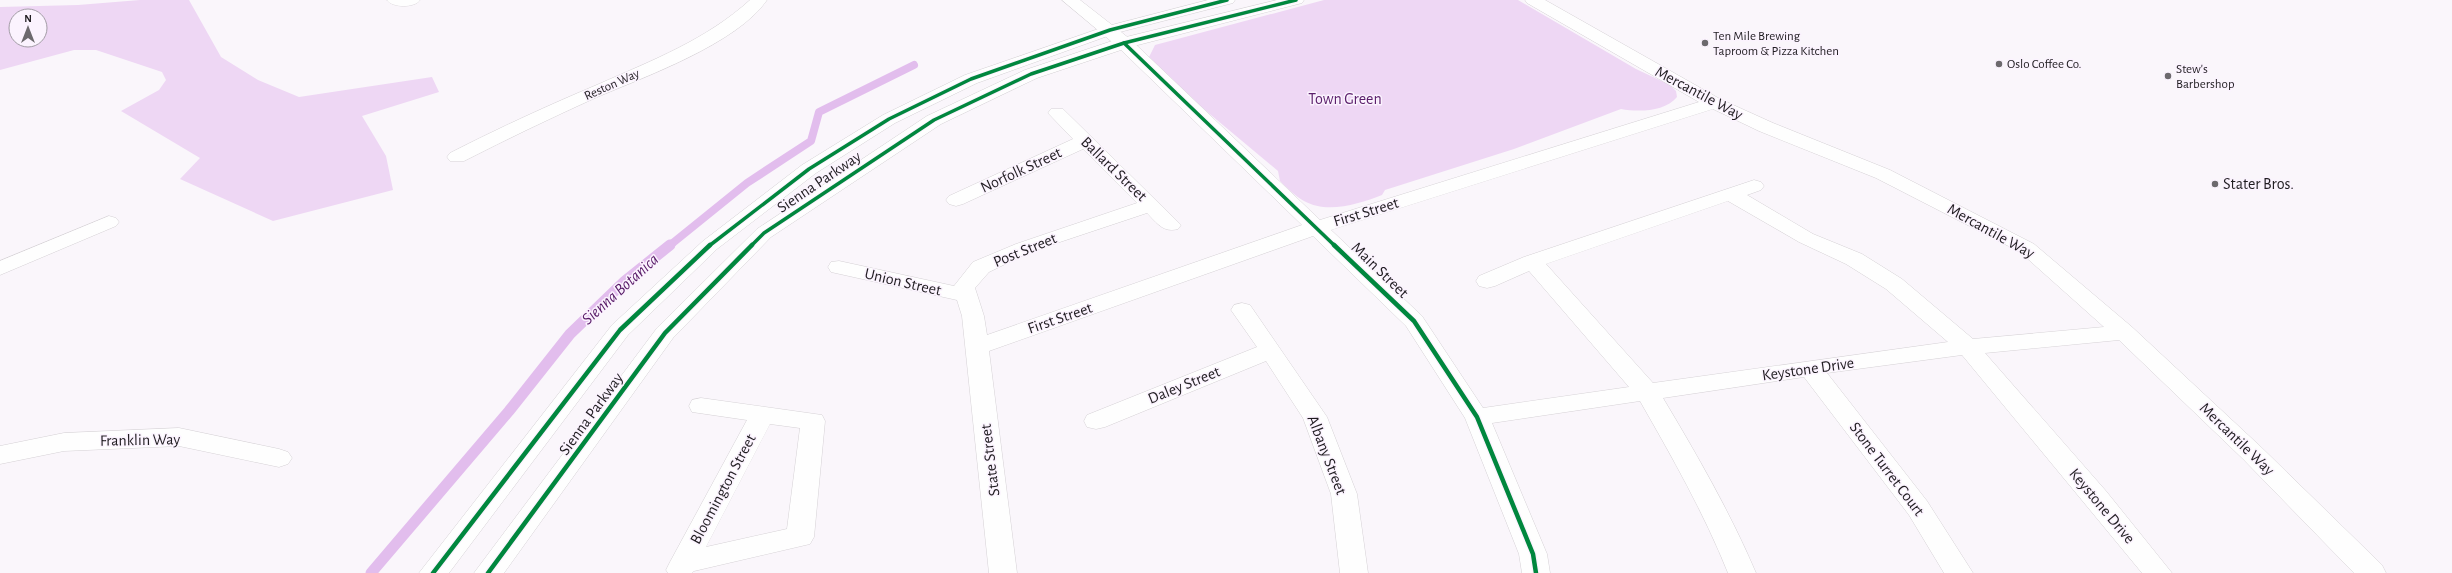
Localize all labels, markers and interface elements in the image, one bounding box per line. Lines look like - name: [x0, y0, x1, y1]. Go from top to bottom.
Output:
- north arrow: [8, 8, 48, 48]
- text: N: [24, 13, 32, 24]
- place label: Ten Mile Brewing Taproom & Pizza Kitchen: [1713, 30, 1839, 58]
- marker: Ten Mile Brewing Taproom & Pizza Kitchen: [1700, 38, 1710, 48]
- place label: Oslo Coffee Co.: [2007, 58, 2081, 71]
- marker: Oslo Coffee Co.: [1994, 59, 2004, 69]
- street label: Mercantile Way: [1652, 63, 1746, 124]
- place label: Stew's Barbershop: [2176, 63, 2235, 91]
- street label: Reston Way: [582, 67, 642, 103]
- marker: Stew's Barbershop: [2163, 71, 2173, 81]
- park label: Town Green: [1308, 91, 1382, 107]
- street label: Ballard Street: [1078, 134, 1150, 204]
- street label: Norfolk Street: [978, 144, 1064, 196]
- street label: Sienna Parkway: [774, 148, 865, 217]
- place label: Stater Bros.: [2223, 176, 2294, 192]
- marker: Stater Bros.: [2210, 179, 2220, 189]
- street label: First Street: [1331, 195, 1401, 229]
- street label: Mercantile Way: [1944, 201, 2037, 262]
- street label: Post Street: [991, 230, 1059, 270]
- street label: Main Street: [1348, 239, 1412, 301]
- water label: Sienna Botanica: [578, 250, 662, 328]
- street label: Union Street: [863, 265, 943, 299]
- street label: First Street: [1026, 299, 1094, 337]
- street label: Keystone Drive: [1761, 355, 1855, 384]
- street label: Daley Street: [1146, 363, 1223, 408]
- street label: Sienna Parkway: [556, 370, 627, 459]
- street label: Mercantile Way: [2196, 400, 2277, 479]
- street label: Albany Street: [1304, 413, 1349, 497]
- street label: Stone Turret Court: [1847, 419, 1927, 519]
- street label: State Street: [978, 423, 1002, 497]
- street label: Franklin Way: [100, 431, 180, 450]
- street label: Bloomington Street: [687, 431, 759, 547]
- street label: Keystone Drive: [2065, 465, 2138, 547]

